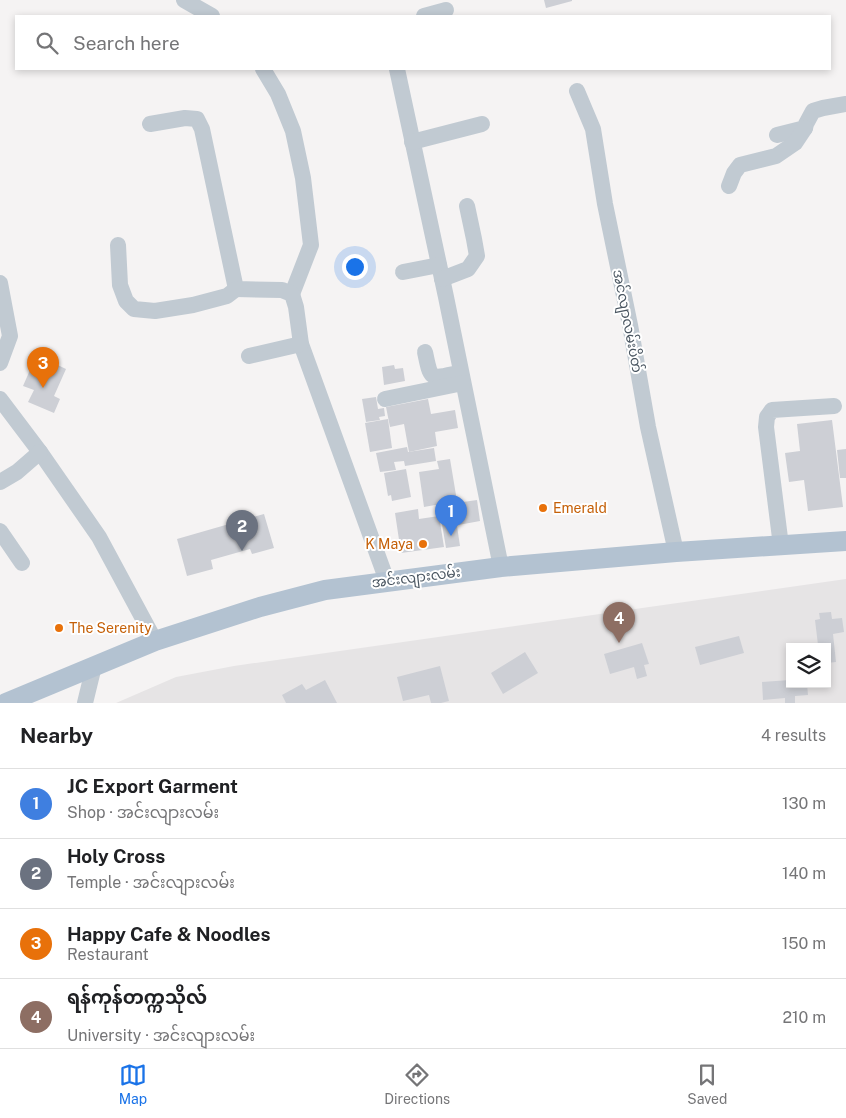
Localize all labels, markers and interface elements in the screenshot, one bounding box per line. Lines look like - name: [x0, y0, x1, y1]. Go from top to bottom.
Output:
- search box: [15, 15, 831, 70]
- icon: search: [33, 29, 61, 57]
- text: Search here: [73, 32, 180, 54]
- your location: [342, 254, 368, 280]
- street label: အင်လျာလမ်းပိတ်: [606, 268, 648, 375]
- pin: 3: [27, 347, 59, 388]
- pin: 1: [435, 495, 467, 536]
- place label: Emerald: [553, 500, 607, 516]
- marker: Emerald: [537, 502, 549, 514]
- pin: 2: [226, 510, 258, 551]
- place label: K Maya: [365, 536, 413, 552]
- marker: K Maya: [417, 538, 429, 550]
- street label: အင်းလျားလမ်း: [370, 562, 462, 594]
- pin: 4: [603, 602, 635, 643]
- place label: The Serenity: [69, 620, 152, 636]
- marker: The Serenity: [53, 622, 65, 634]
- map controls: [786, 643, 831, 688]
- button: layers: [786, 643, 831, 688]
- text: Nearby: [20, 723, 93, 748]
- text: 4 results: [761, 726, 826, 745]
- text: JC Export Garment: [67, 775, 238, 797]
- text: 1: [33, 794, 39, 813]
- text: 130 m: [782, 794, 826, 813]
- text: Shop · အင်းလျားလမ်း: [67, 803, 219, 822]
- text: Holy Cross: [67, 845, 165, 867]
- text: 2: [31, 864, 41, 883]
- text: 140 m: [782, 864, 826, 883]
- text: Temple · အင်းလျားလမ်း: [67, 873, 235, 892]
- text: Happy Cafe & Noodles: [67, 923, 271, 945]
- text: 3: [31, 934, 41, 953]
- text: 150 m: [782, 934, 826, 953]
- text: Restaurant: [67, 945, 149, 964]
- text: ရန်ကုန်တက္ကသိုလ်: [67, 986, 207, 1008]
- text: 4: [31, 1008, 41, 1027]
- text: 210 m: [782, 1008, 826, 1027]
- text: University · အင်းလျားလမ်း: [67, 1026, 255, 1045]
- tab: Map: [119, 1061, 147, 1107]
- tab: Directions: [384, 1061, 450, 1107]
- tab: Saved: [687, 1061, 727, 1107]

